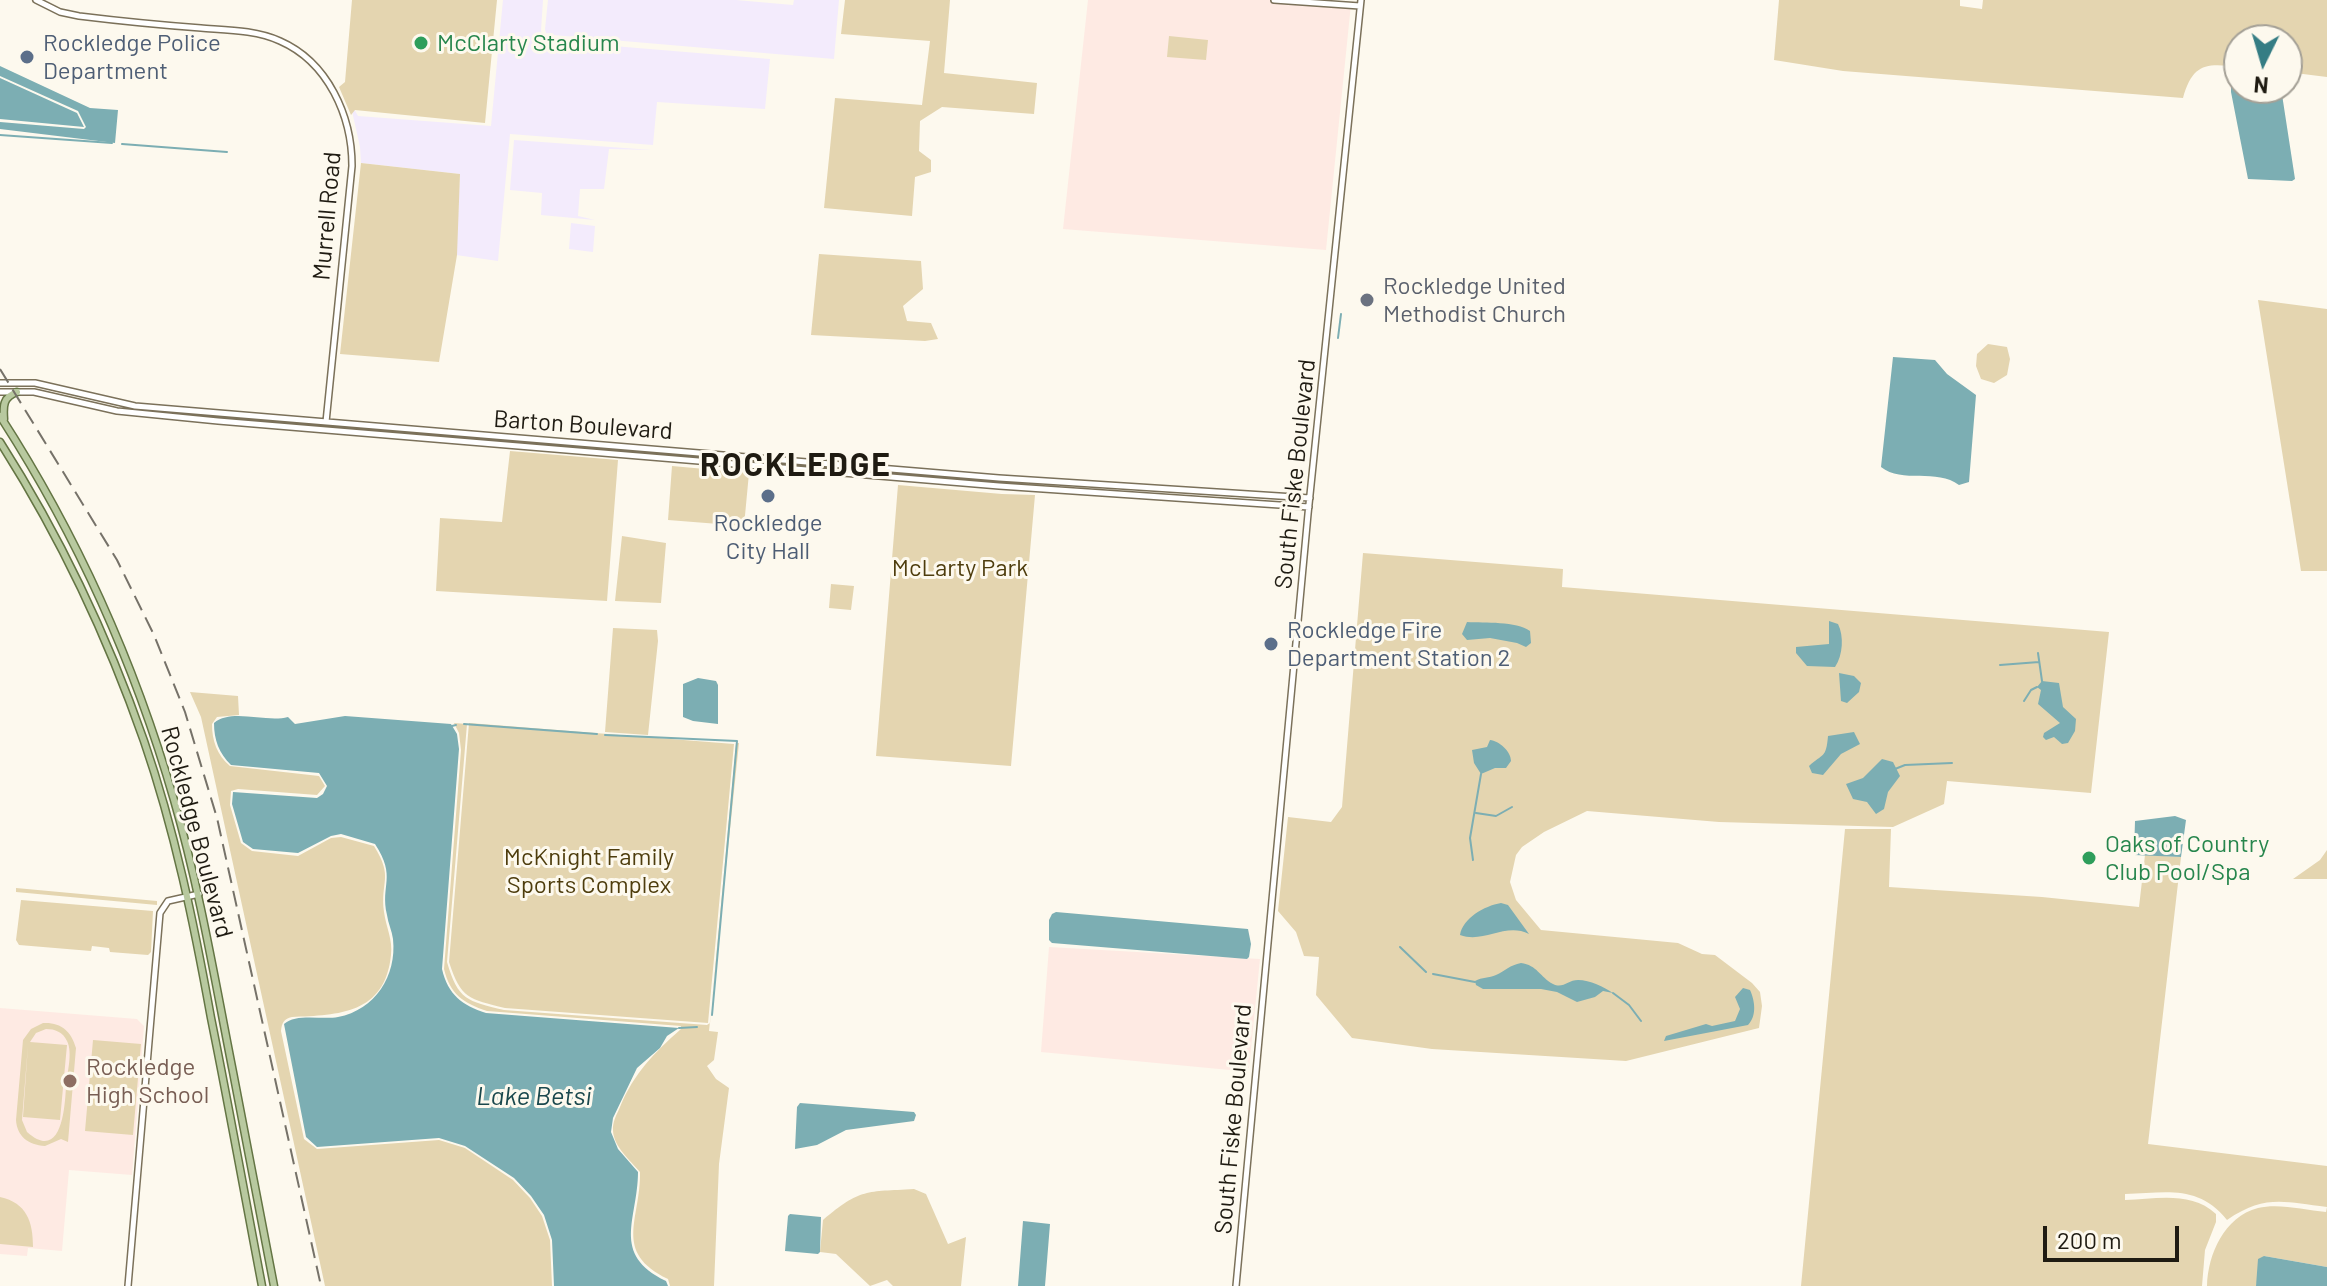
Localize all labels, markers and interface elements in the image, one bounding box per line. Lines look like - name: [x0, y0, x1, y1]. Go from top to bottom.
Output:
- north arrow: [2223, 24, 2303, 104]
- place label: Rockledge Police Department: [43, 29, 221, 85]
- place label: McClarty Stadium: [437, 29, 620, 57]
- marker: McClarty Stadium: [412, 34, 430, 52]
- marker: Rockledge Police Department: [18, 48, 36, 66]
- text: N: [2253, 72, 2270, 100]
- street label: Murrell Road: [307, 150, 347, 282]
- place label: Rockledge United Methodist Church: [1383, 272, 1566, 328]
- marker: Rockledge United Methodist Church: [1358, 291, 1376, 309]
- street label: South Fiske Boulevard: [1269, 358, 1321, 590]
- street label: Barton Boulevard: [492, 404, 674, 446]
- district label: ROCKLEDGE: [700, 446, 892, 484]
- marker: Rockledge City Hall: [759, 487, 777, 505]
- place label: Rockledge City Hall: [713, 509, 823, 565]
- park label: McLarty Park: [892, 554, 1028, 582]
- place label: Rockledge Fire Department Station 2: [1287, 616, 1510, 672]
- marker: Rockledge Fire Department Station 2: [1262, 635, 1280, 653]
- street label: Rockledge Boulevard: [155, 723, 239, 941]
- place label: Oaks of Country Club Pool/Spa: [2105, 830, 2269, 886]
- park label: McKnight Family Sports Complex: [504, 843, 674, 899]
- marker: Oaks of Country Club Pool/Spa: [2080, 849, 2098, 867]
- street label: South Fiske Boulevard: [1209, 1003, 1257, 1235]
- place label: Rockledge High School: [86, 1053, 209, 1109]
- marker: Rockledge High School: [61, 1072, 79, 1090]
- water label: Lake Betsi: [476, 1080, 592, 1112]
- scale bar: [2047, 1210, 2183, 1260]
- text: 200 m: [2057, 1225, 2122, 1254]

